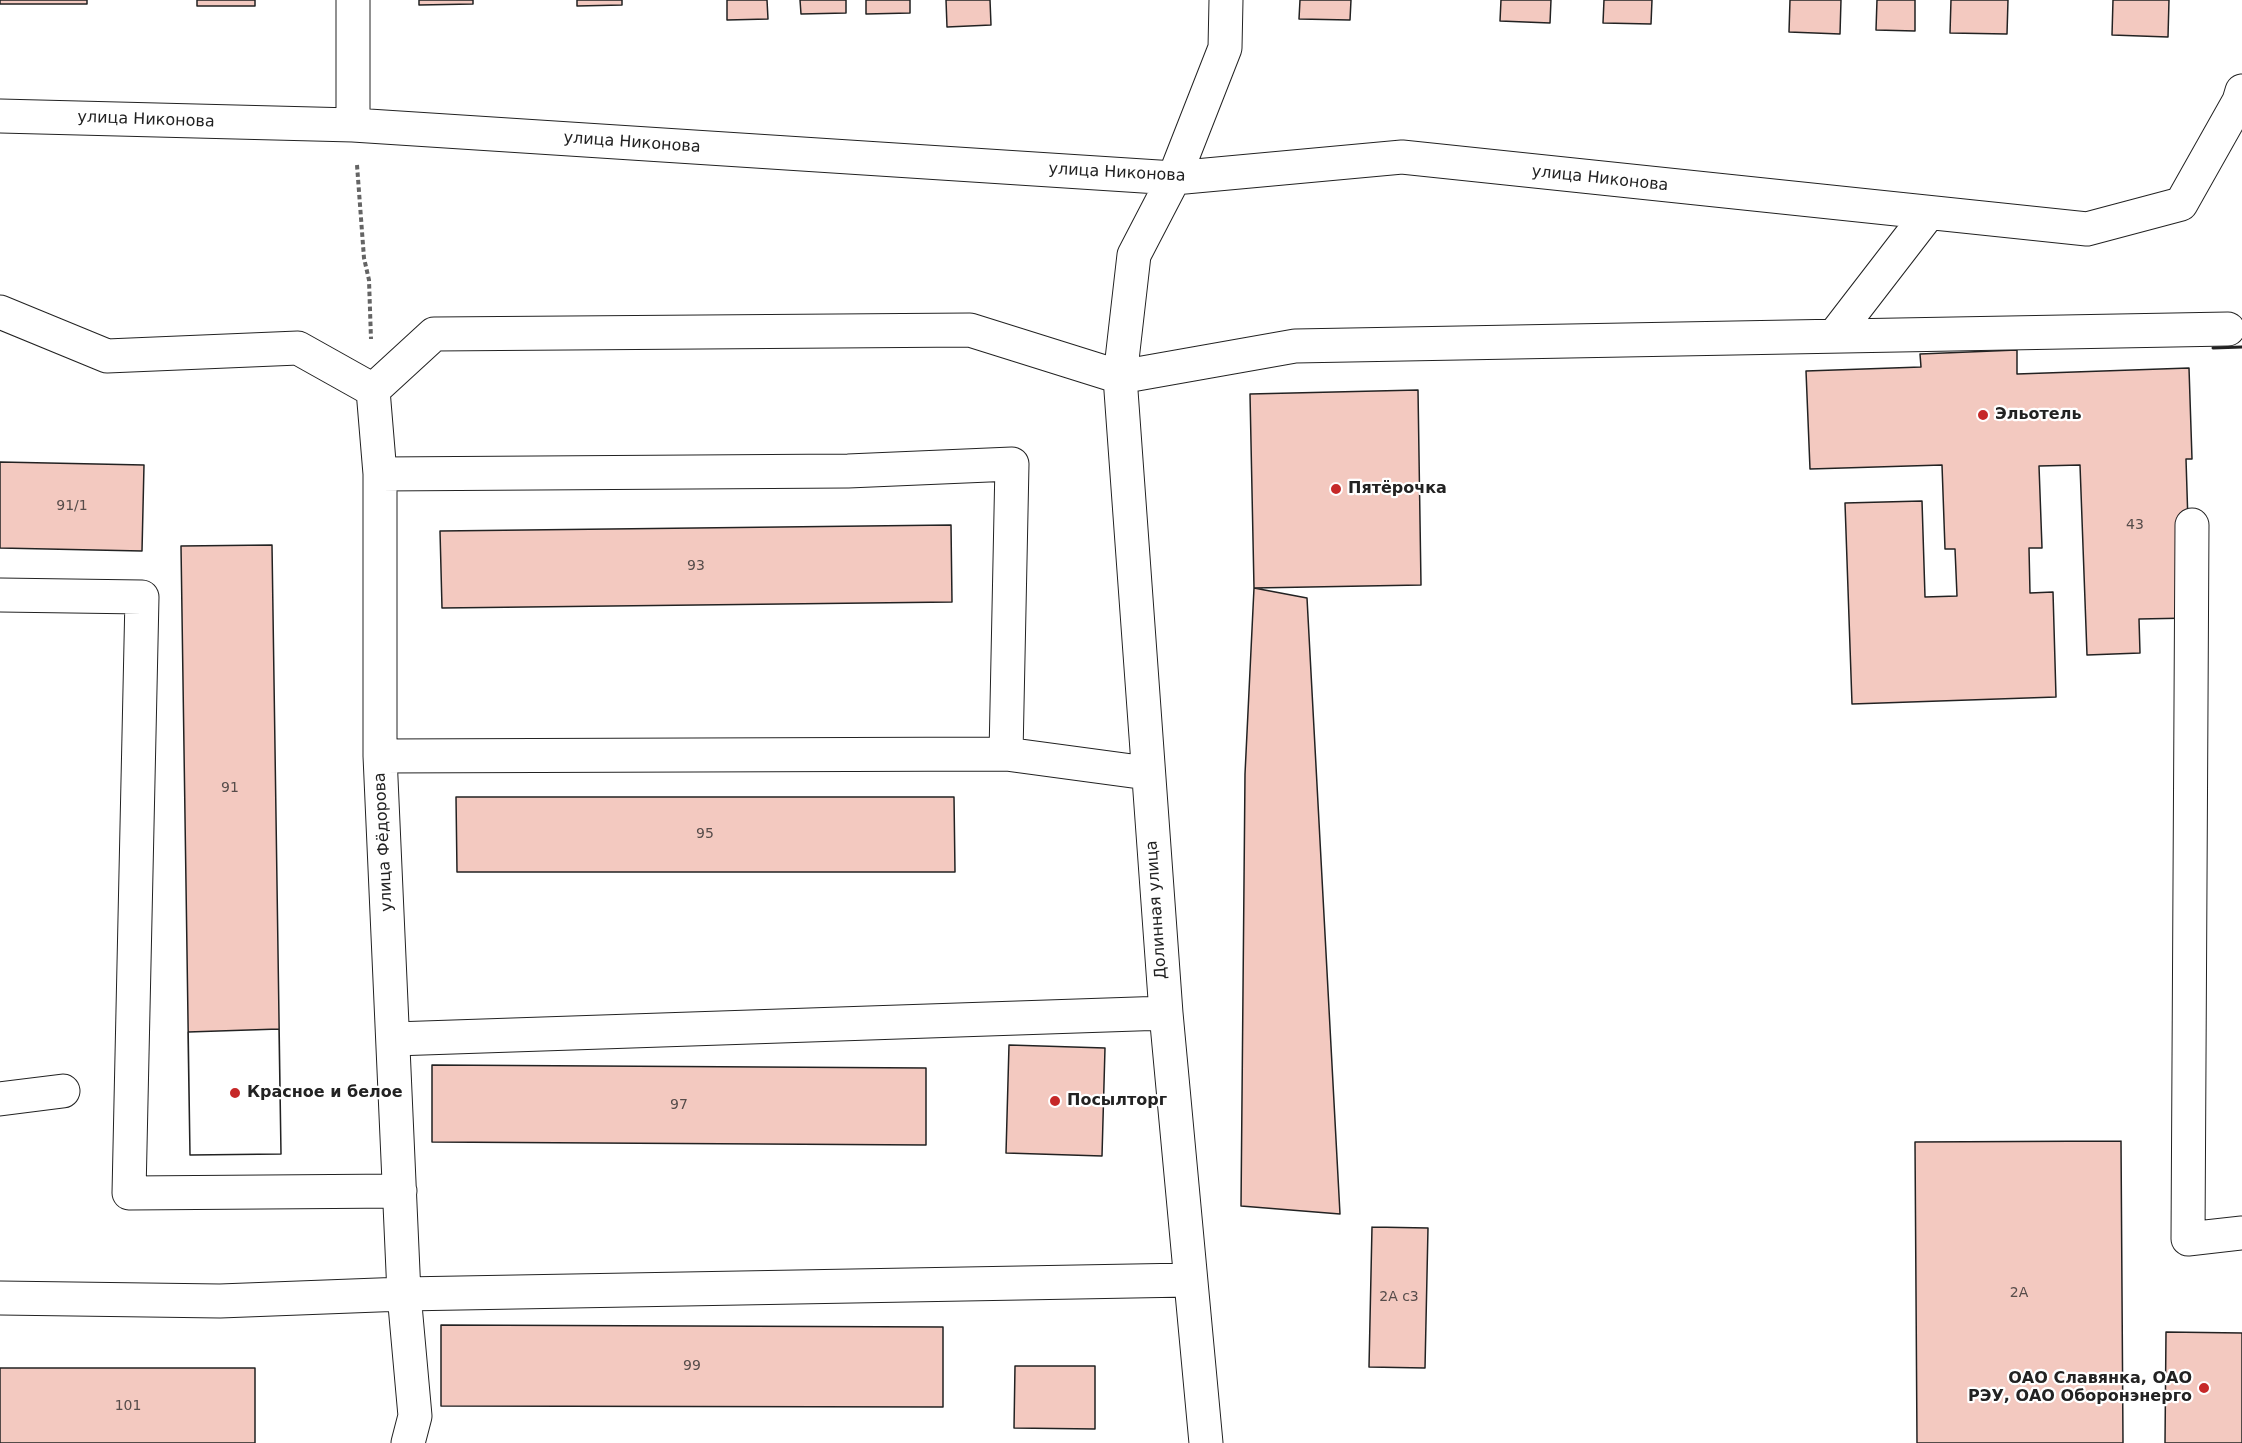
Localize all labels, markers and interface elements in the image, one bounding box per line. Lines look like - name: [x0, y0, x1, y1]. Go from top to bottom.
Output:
- street label: улица Никонова: [77, 108, 215, 132]
- street label: улица Никонова: [563, 129, 701, 157]
- street label: улица Никонова: [1048, 160, 1186, 186]
- street label: улица Никонова: [1531, 162, 1669, 196]
- place label: Эльотель: [1995, 405, 2082, 425]
- marker: Эльотель: [1976, 408, 1990, 422]
- place label: Пятёрочка: [1348, 479, 1447, 499]
- marker: Пятёрочка: [1329, 482, 1343, 496]
- house number: 91/1: [56, 498, 88, 514]
- house number: 43: [2126, 517, 2144, 533]
- house number: 93: [687, 558, 705, 574]
- street label: улица Фёдорова: [371, 772, 397, 912]
- house number: 91: [221, 780, 239, 796]
- house number: 95: [696, 826, 714, 842]
- street label: Долинная улица: [1143, 840, 1171, 980]
- place label: Красное и белое: [247, 1083, 403, 1103]
- marker: Красное и белое: [228, 1086, 242, 1100]
- place label: Посылторг: [1067, 1091, 1167, 1111]
- marker: Посылторг: [1048, 1094, 1062, 1108]
- house number: 97: [670, 1097, 688, 1113]
- house number: 2А: [2010, 1285, 2028, 1301]
- house number: 2А с3: [1379, 1289, 1419, 1305]
- house number: 99: [683, 1358, 701, 1374]
- place label: ОАО Славянка, ОАО РЭУ, ОАО Оборонэнерго: [1968, 1369, 2192, 1407]
- marker: ОАО Славянка, ОАО РЭУ, ОАО Оборонэнерго: [2197, 1381, 2211, 1395]
- house number: 101: [115, 1398, 141, 1414]

